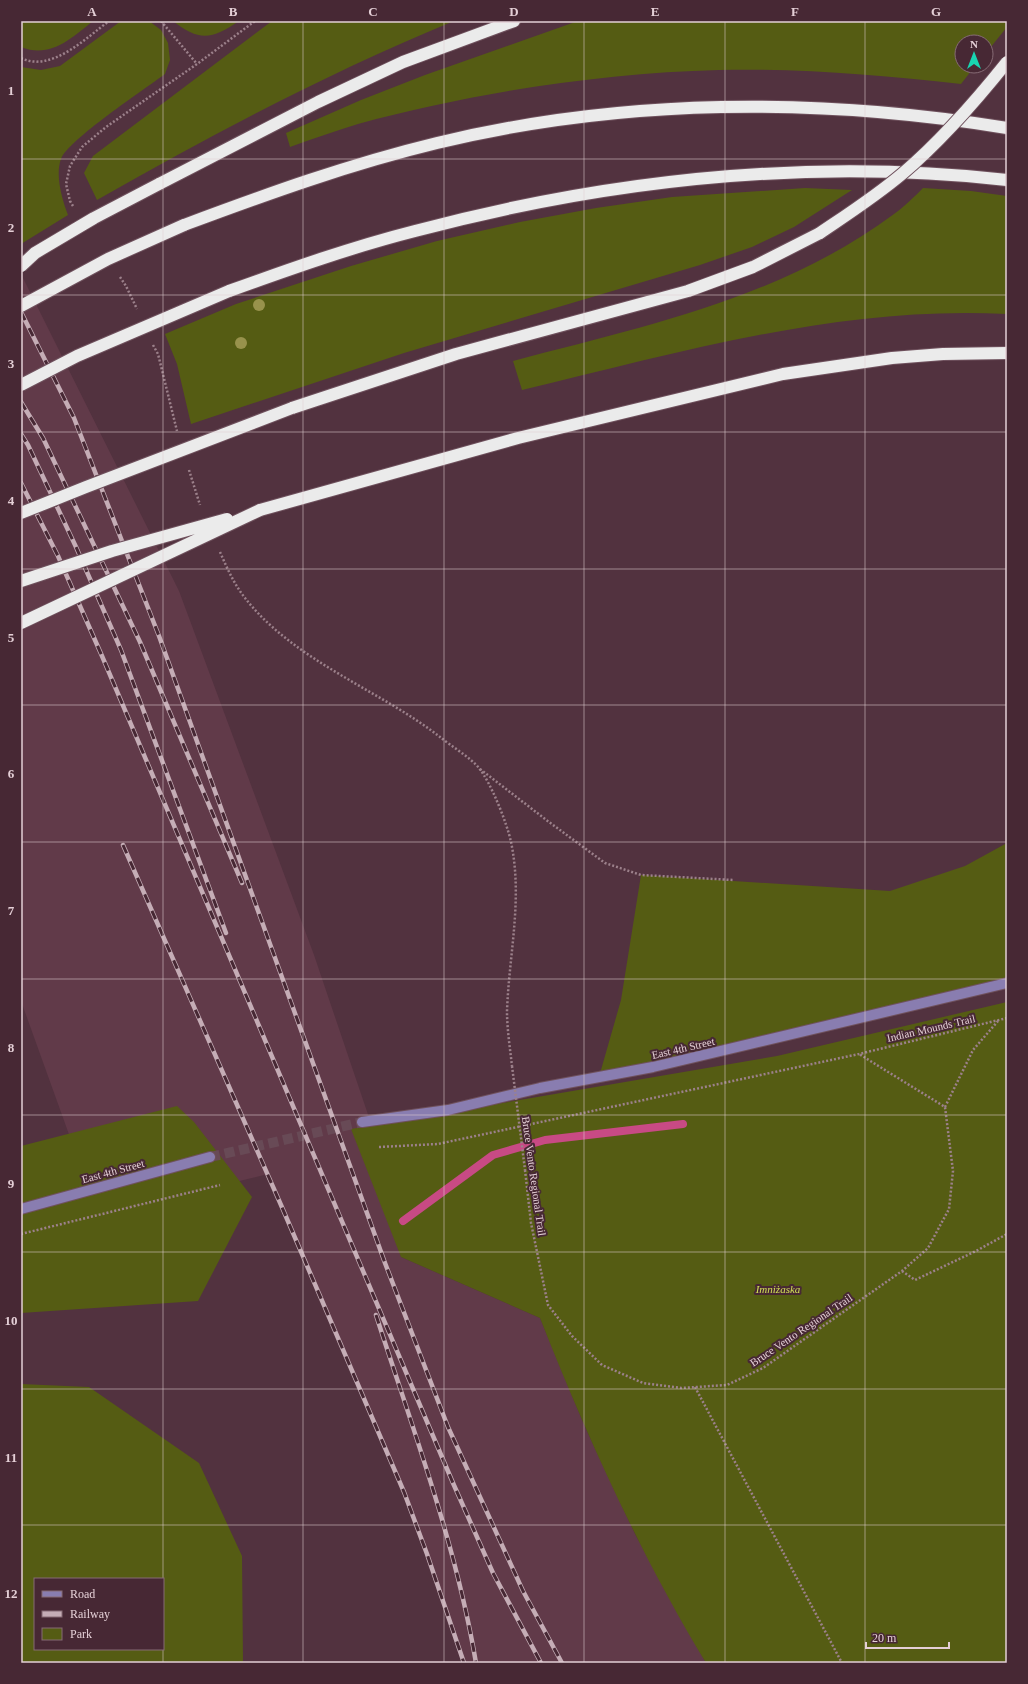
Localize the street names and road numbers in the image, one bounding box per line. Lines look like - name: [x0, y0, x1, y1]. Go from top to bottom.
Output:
- street label: Indian Mounds Trail: [886, 1012, 976, 1044]
- street label: East 4th Street: [650, 1035, 716, 1061]
- street label: Bruce Vento Regional Trail: [520, 1116, 548, 1236]
- street label: East 4th Street: [80, 1157, 146, 1185]
- street label: Bruce Vento Regional Trail: [748, 1291, 854, 1369]

